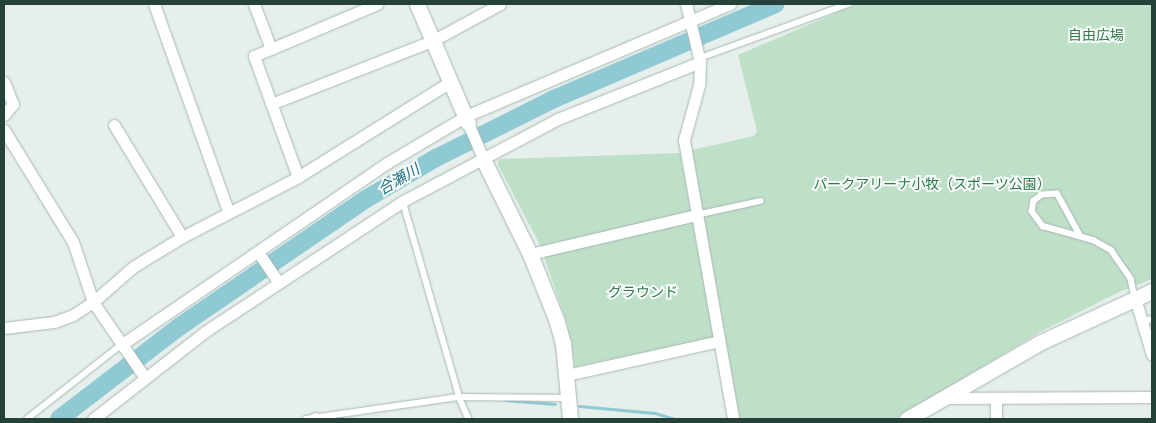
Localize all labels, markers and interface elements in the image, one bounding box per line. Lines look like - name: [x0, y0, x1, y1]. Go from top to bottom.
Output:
- park label: 自由広場: [1068, 28, 1124, 44]
- water label: 合瀬川: [375, 161, 423, 199]
- park label: パークアリーナ小牧（スポーツ公園）: [813, 177, 1051, 193]
- park label: グラウンド: [608, 285, 678, 301]

